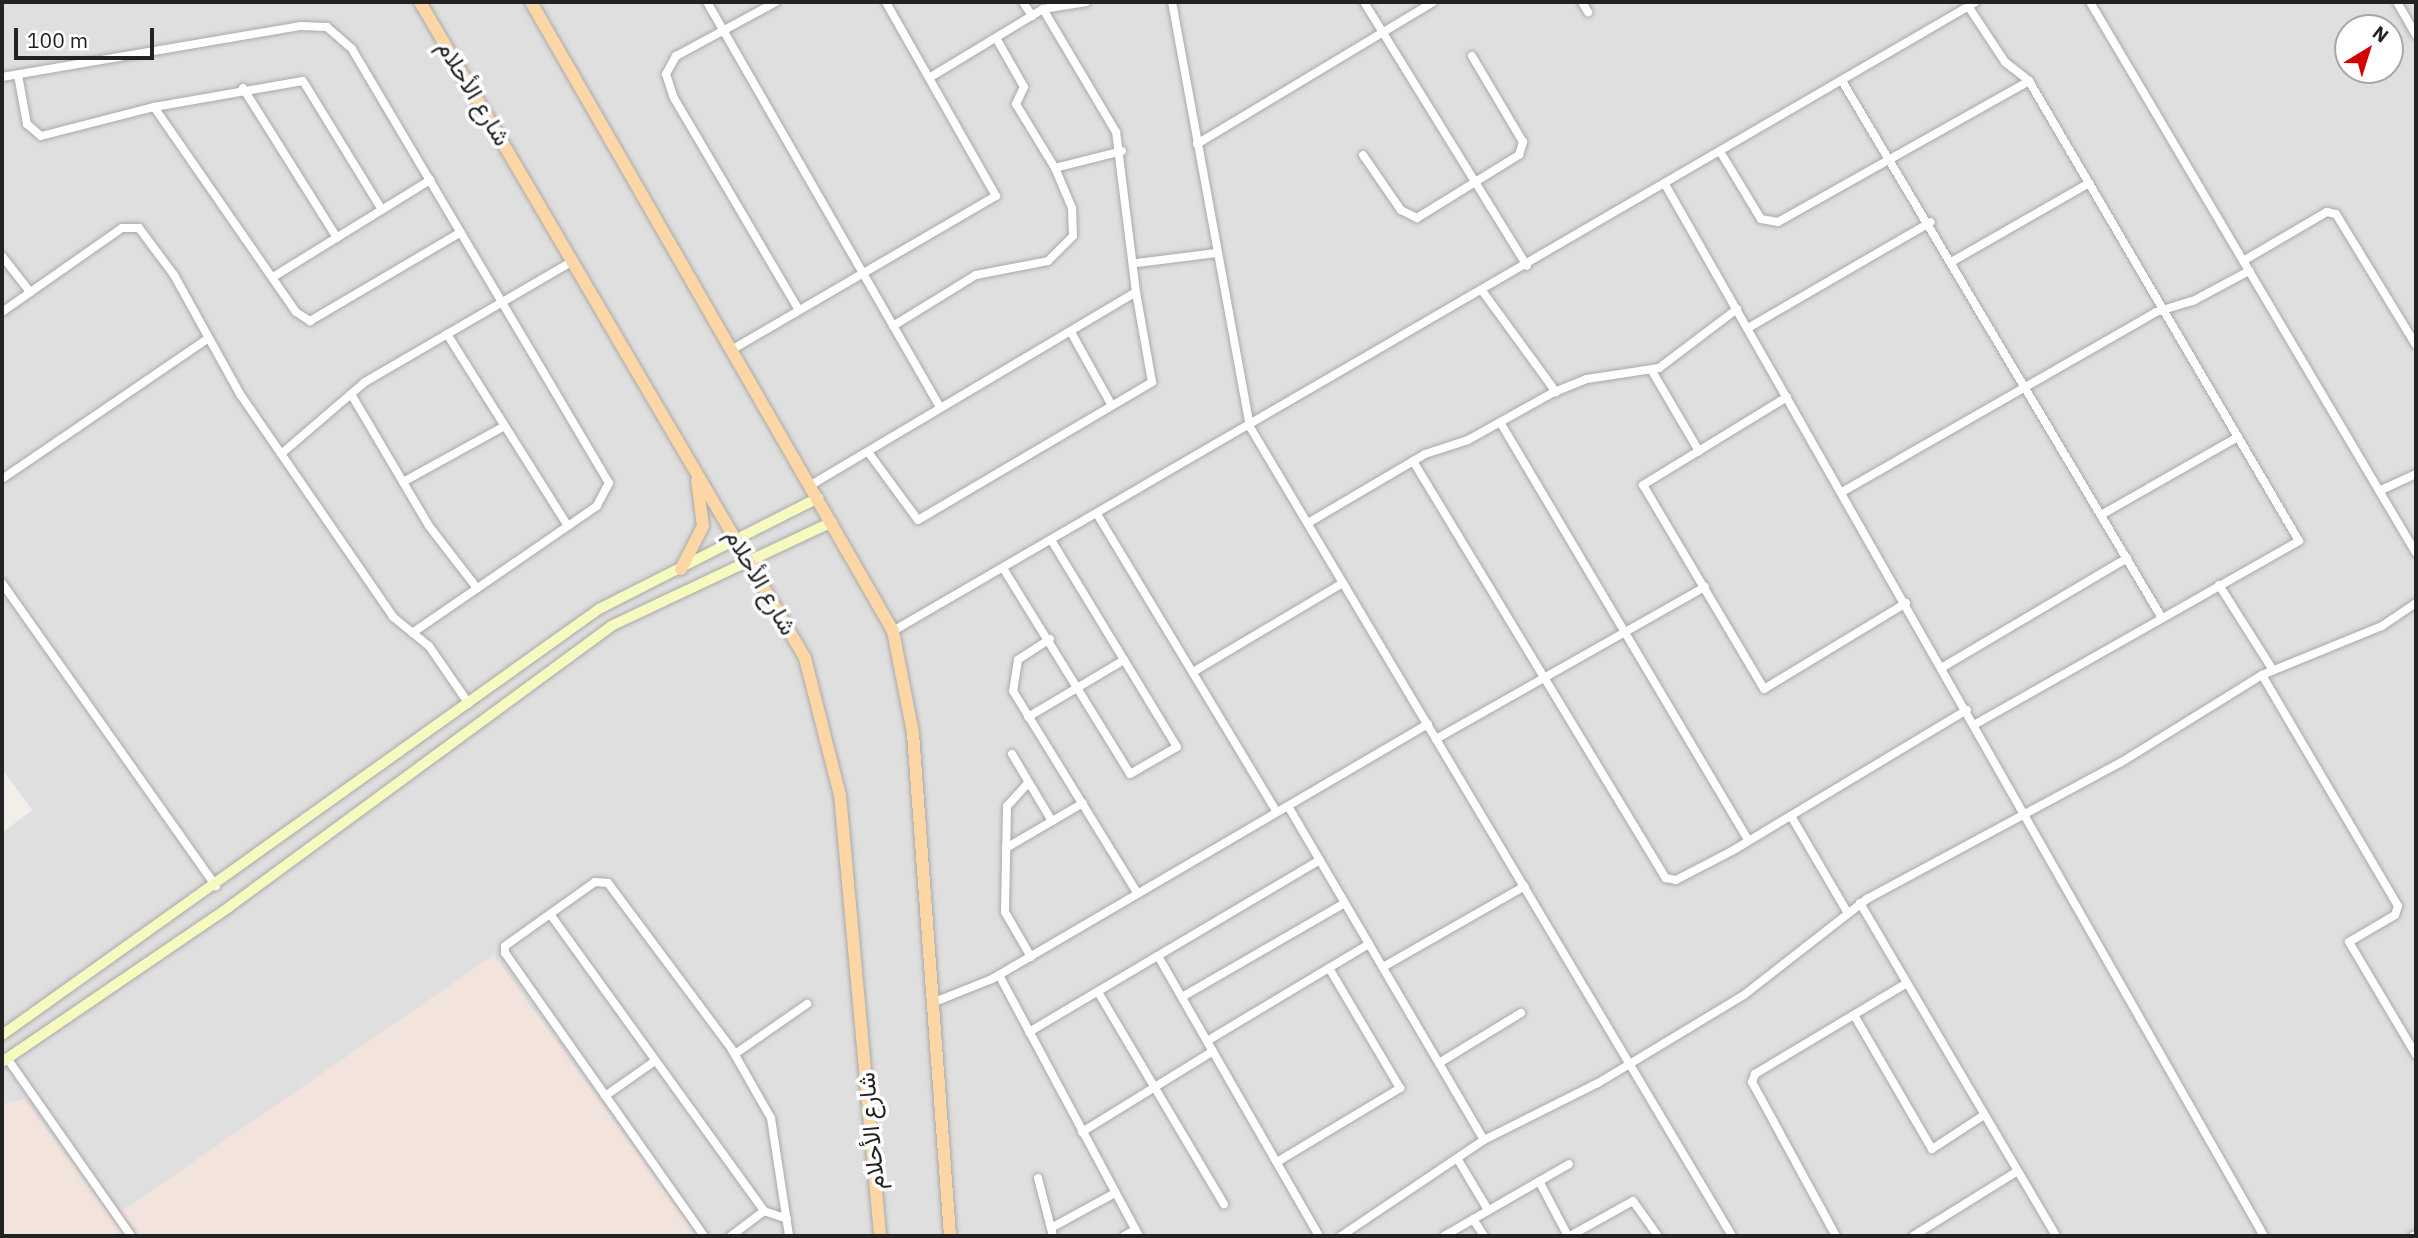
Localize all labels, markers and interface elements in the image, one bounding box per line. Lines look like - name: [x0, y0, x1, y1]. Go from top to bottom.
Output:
- scale bar: [18, 14, 158, 58]
- north arrow: [2334, 14, 2404, 84]
- text: N: [2368, 20, 2394, 48]
- text: 100 m: [27, 26, 88, 54]
- street label: شارع الأحلام: [431, 35, 517, 151]
- street label: شارع الأحلام: [719, 524, 803, 640]
- street label: شارع الأحلام: [852, 1071, 890, 1191]

